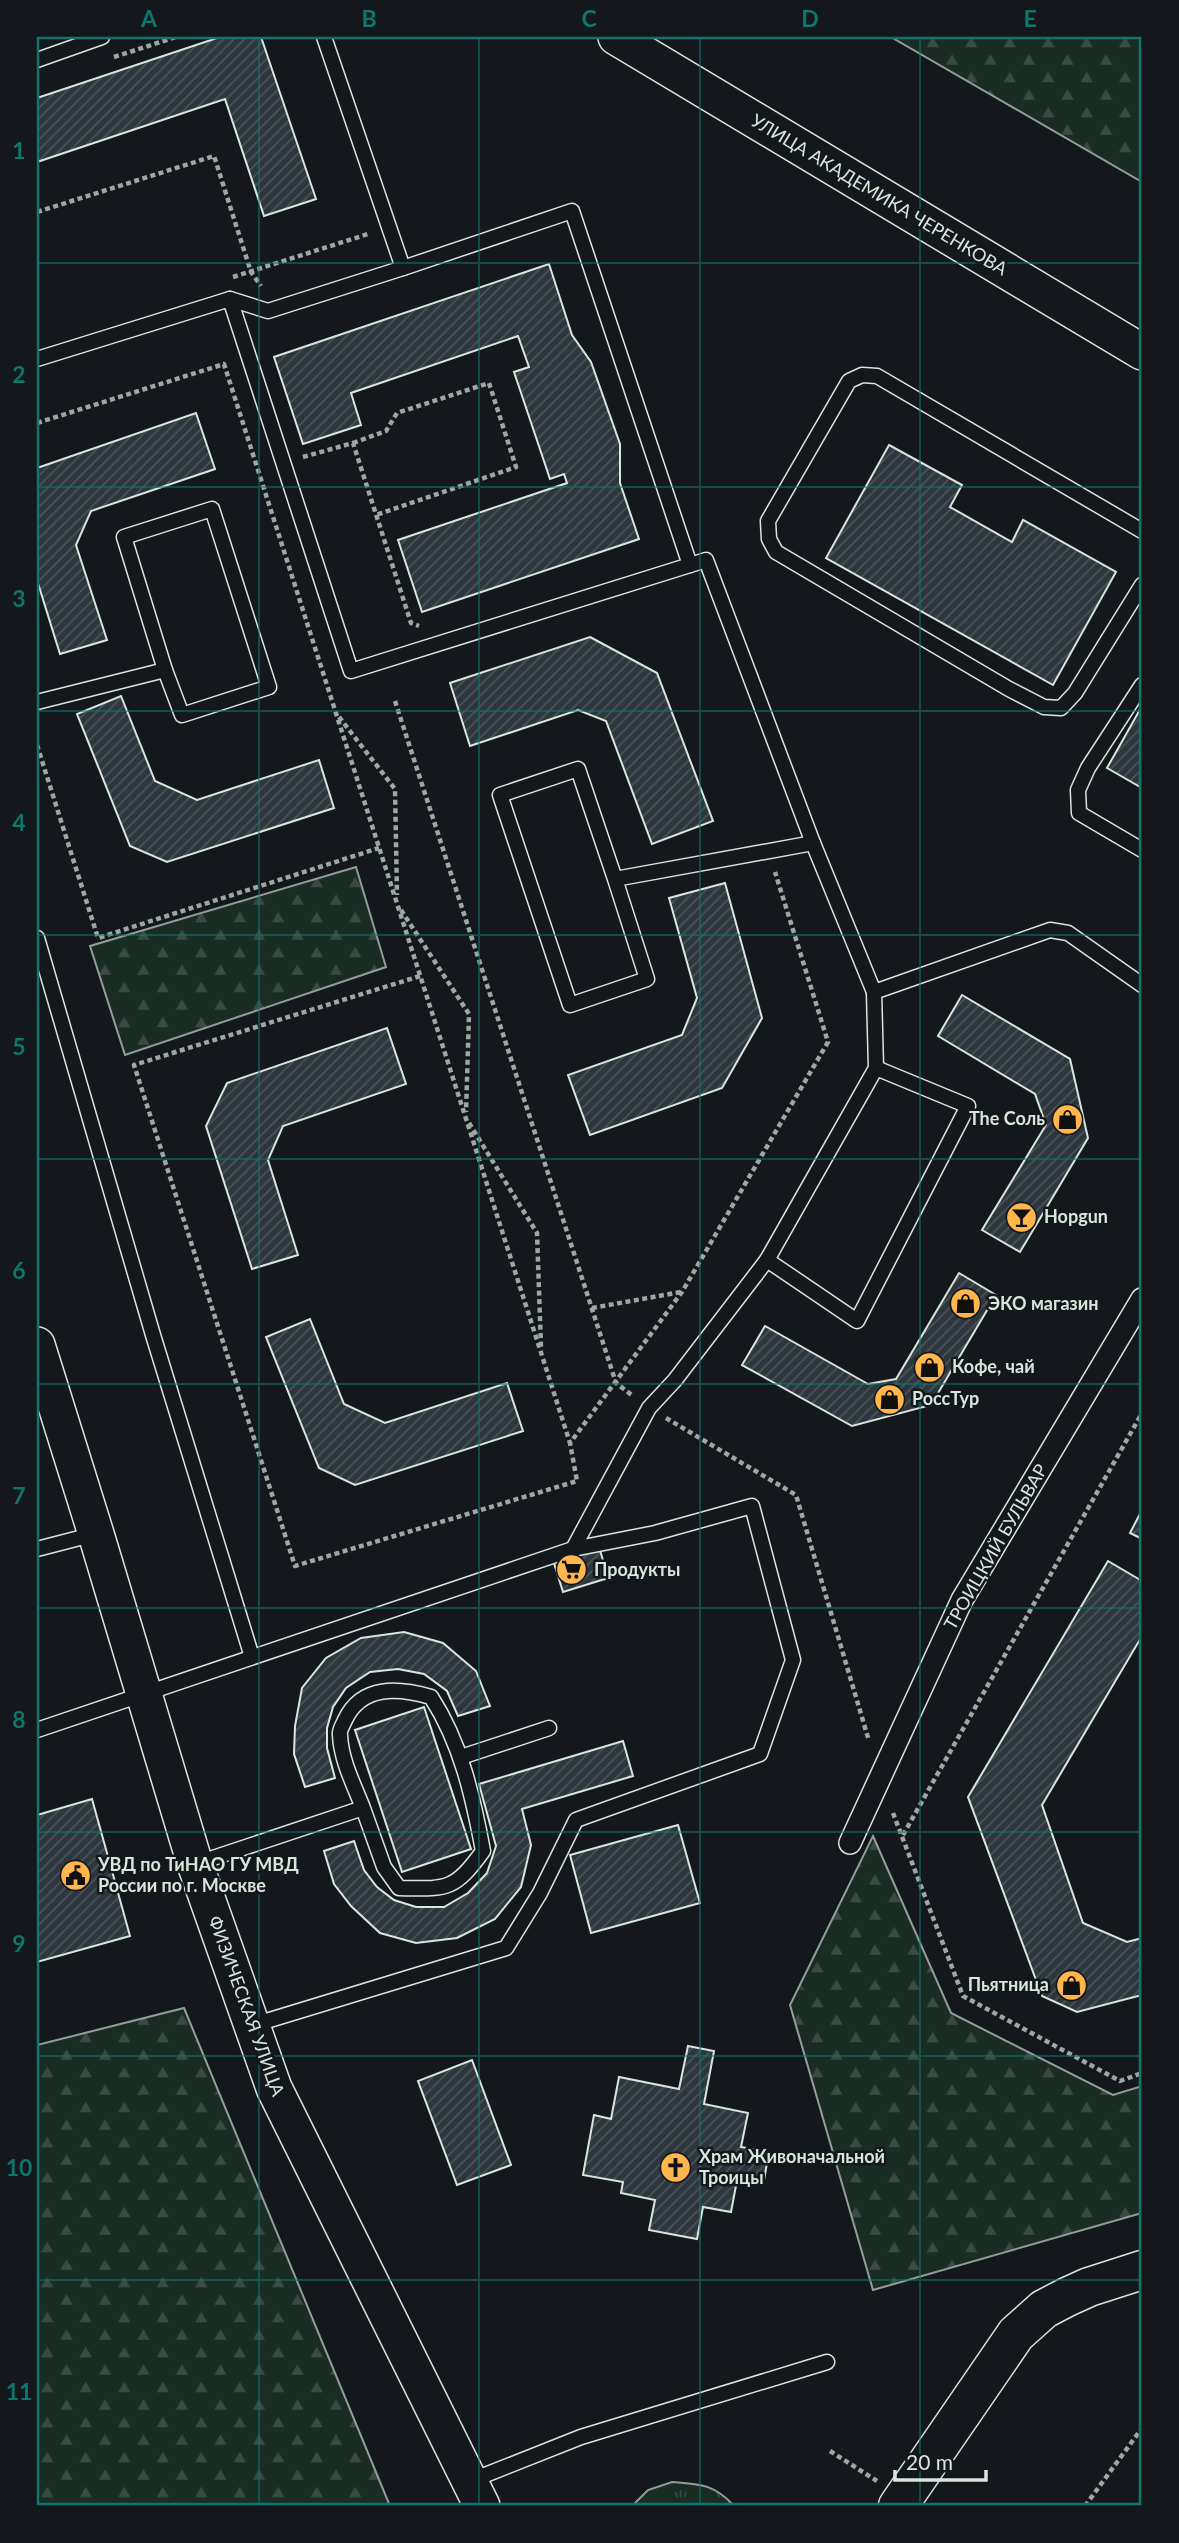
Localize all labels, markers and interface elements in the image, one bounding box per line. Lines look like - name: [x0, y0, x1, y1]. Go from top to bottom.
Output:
- text: A: [140, 4, 158, 32]
- text: B: [361, 4, 377, 32]
- text: C: [581, 4, 597, 32]
- text: D: [801, 4, 819, 32]
- text: E: [1023, 4, 1037, 32]
- street label: УЛИЦА АКАДЕМИКА ЧЕРЕНКОВА: [747, 109, 1012, 280]
- text: 1: [12, 136, 26, 164]
- text: 2: [12, 360, 26, 388]
- text: 3: [12, 584, 26, 612]
- text: 4: [12, 808, 26, 836]
- text: 5: [12, 1032, 26, 1060]
- shop icon: The Соль: [1051, 1102, 1085, 1136]
- place label: The Соль: [969, 1107, 1045, 1129]
- bar icon: Hopgun: [1004, 1200, 1038, 1234]
- place label: Hopgun: [1044, 1205, 1108, 1227]
- text: 6: [12, 1256, 26, 1284]
- shop icon: ЭКО магазин: [948, 1287, 982, 1321]
- place label: ЭКО магазин: [988, 1292, 1098, 1314]
- shop icon: Кофе, чай: [912, 1350, 946, 1384]
- place label: Кофе, чай: [952, 1355, 1035, 1377]
- shop icon: РоссТур: [872, 1382, 906, 1416]
- place label: РоссТур: [912, 1387, 979, 1409]
- street label: ТРОИЦКИЙ БУЛЬВАР: [939, 1460, 1052, 1633]
- text: 7: [12, 1481, 26, 1509]
- supermarket icon: Продукты: [554, 1553, 588, 1587]
- place label: Продукты: [594, 1558, 680, 1580]
- text: 8: [12, 1705, 26, 1733]
- place label: УВД по ТиНАО ГУ МВД России по г. Москве: [97, 1853, 299, 1896]
- public building icon: УВД по ТиНАО ГУ МВД России по г. Москве: [58, 1858, 92, 1892]
- street label: ФИЗИЧЕСКАЯ УЛИЦА: [204, 1913, 290, 2099]
- text: 9: [12, 1929, 26, 1957]
- shop icon: Пьятница: [1055, 1968, 1089, 2002]
- place label: Пьятница: [968, 1973, 1049, 1995]
- place label: Храм Живоначальной Троицы: [699, 2145, 885, 2188]
- church icon: Храм Живоначальной Троицы: [659, 2150, 693, 2184]
- text: 10: [6, 2153, 32, 2181]
- text: 11: [6, 2377, 32, 2405]
- scale bar: [895, 2438, 986, 2482]
- text: 20 m: [906, 2449, 953, 2474]

